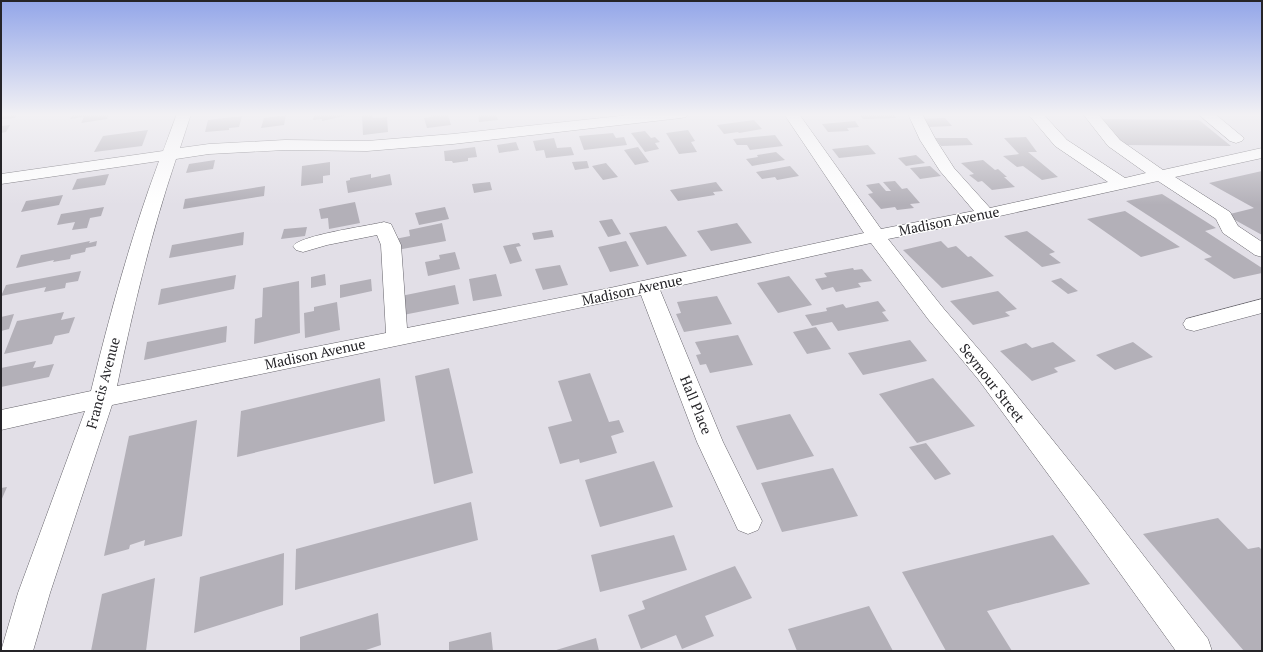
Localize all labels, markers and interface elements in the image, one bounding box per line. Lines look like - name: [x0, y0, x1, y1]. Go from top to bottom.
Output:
- street label: Madison Avenue: [897, 201, 1001, 240]
- street label: Madison Avenue: [580, 270, 684, 309]
- street label: Madison Avenue: [263, 334, 367, 373]
- street label: Francis Avenue: [81, 335, 124, 431]
- street label: Seymour Street: [956, 339, 1030, 427]
- street label: Hall Place: [676, 372, 717, 437]

